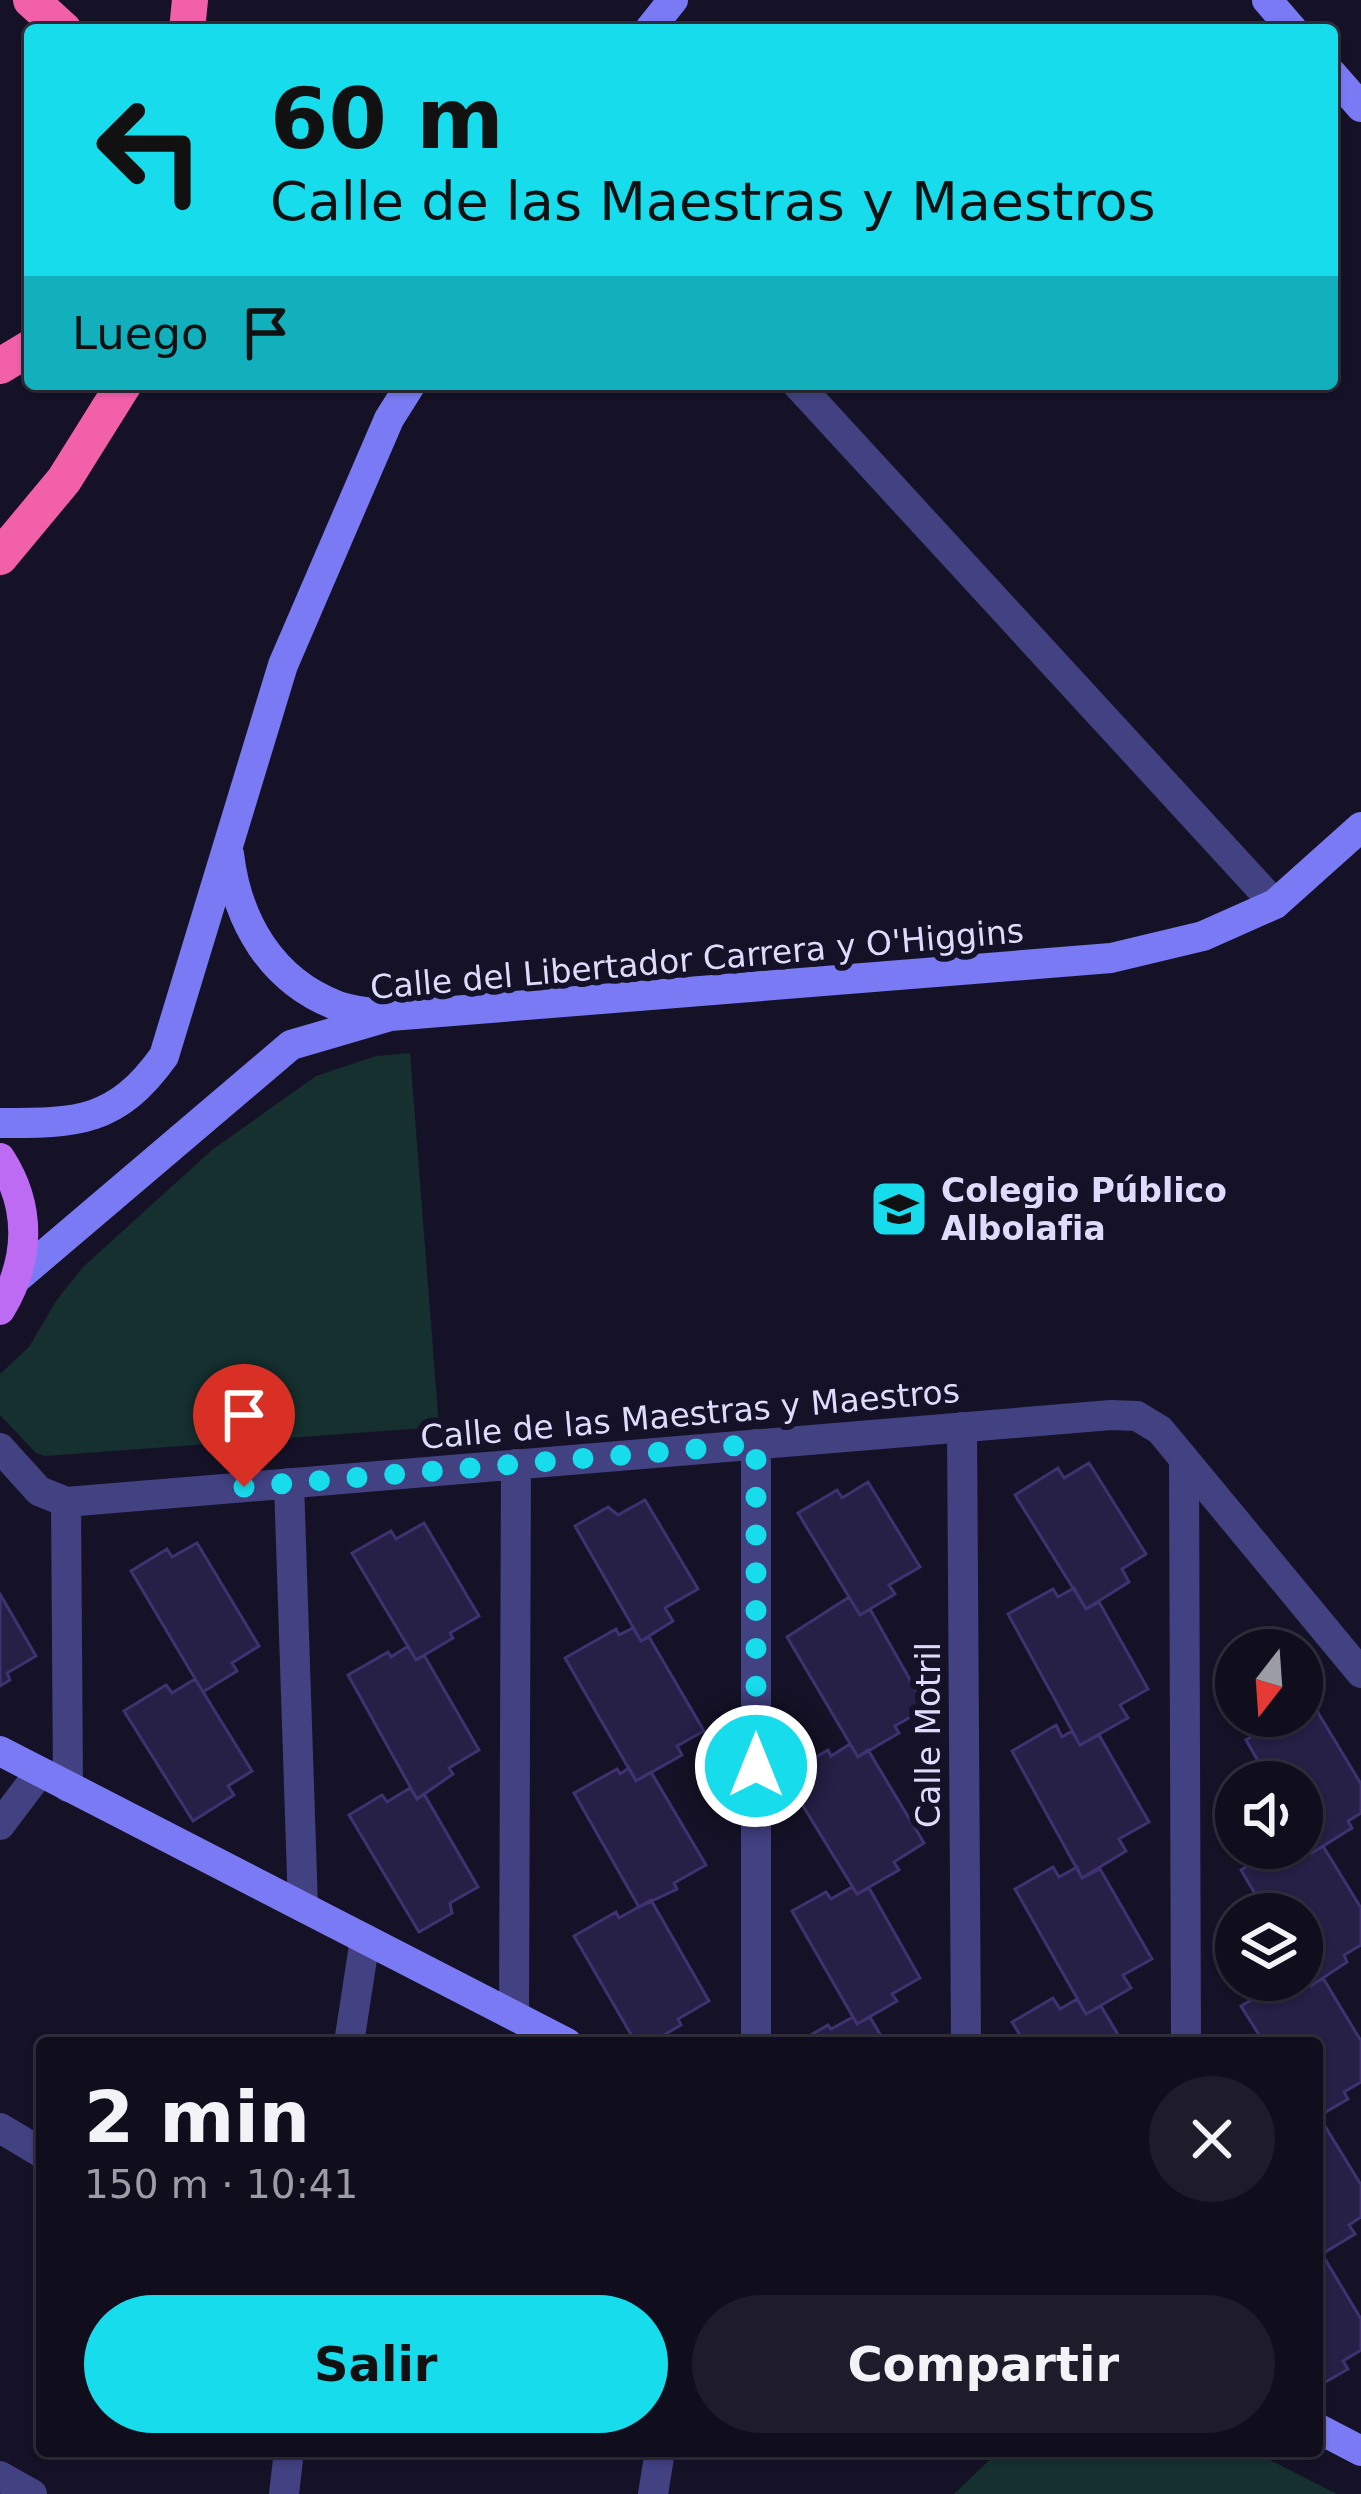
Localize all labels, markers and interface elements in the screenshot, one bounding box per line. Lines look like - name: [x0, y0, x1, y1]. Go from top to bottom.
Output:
- text: 60 m: [270, 70, 504, 168]
- icon: left: [72, 72, 228, 228]
- text: Calle de las Maestras y Maestros: [270, 170, 1156, 233]
- icon: arrive: [233, 300, 299, 366]
- text: Luego: [72, 307, 209, 360]
- street label: Calle del Libertador Carrera y O'Higgins: [369, 911, 1025, 1007]
- place label: Colegio Público Albolafia: [941, 1171, 1227, 1248]
- school or university icon: Colegio Público Albolafia: [868, 1178, 930, 1240]
- pin: [193, 1364, 295, 1487]
- street label: Calle de las Maestras y Maestros: [419, 1371, 961, 1457]
- icon: arrive: [211, 1382, 277, 1448]
- north arrow: [1215, 1629, 1323, 1737]
- map controls: [1215, 1629, 1323, 2001]
- street label: Calle Motril: [909, 1642, 948, 1828]
- position arrow: [693, 1703, 819, 1829]
- button: sound: [1215, 1761, 1323, 1869]
- button: layers: [1215, 1893, 1323, 2001]
- text: 2 min: [84, 2075, 310, 2159]
- button: close: [1149, 2076, 1275, 2202]
- text: 150 m · 10:41: [84, 2162, 358, 2207]
- button: Salir: [84, 2295, 668, 2433]
- button: Compartir: [692, 2295, 1275, 2433]

